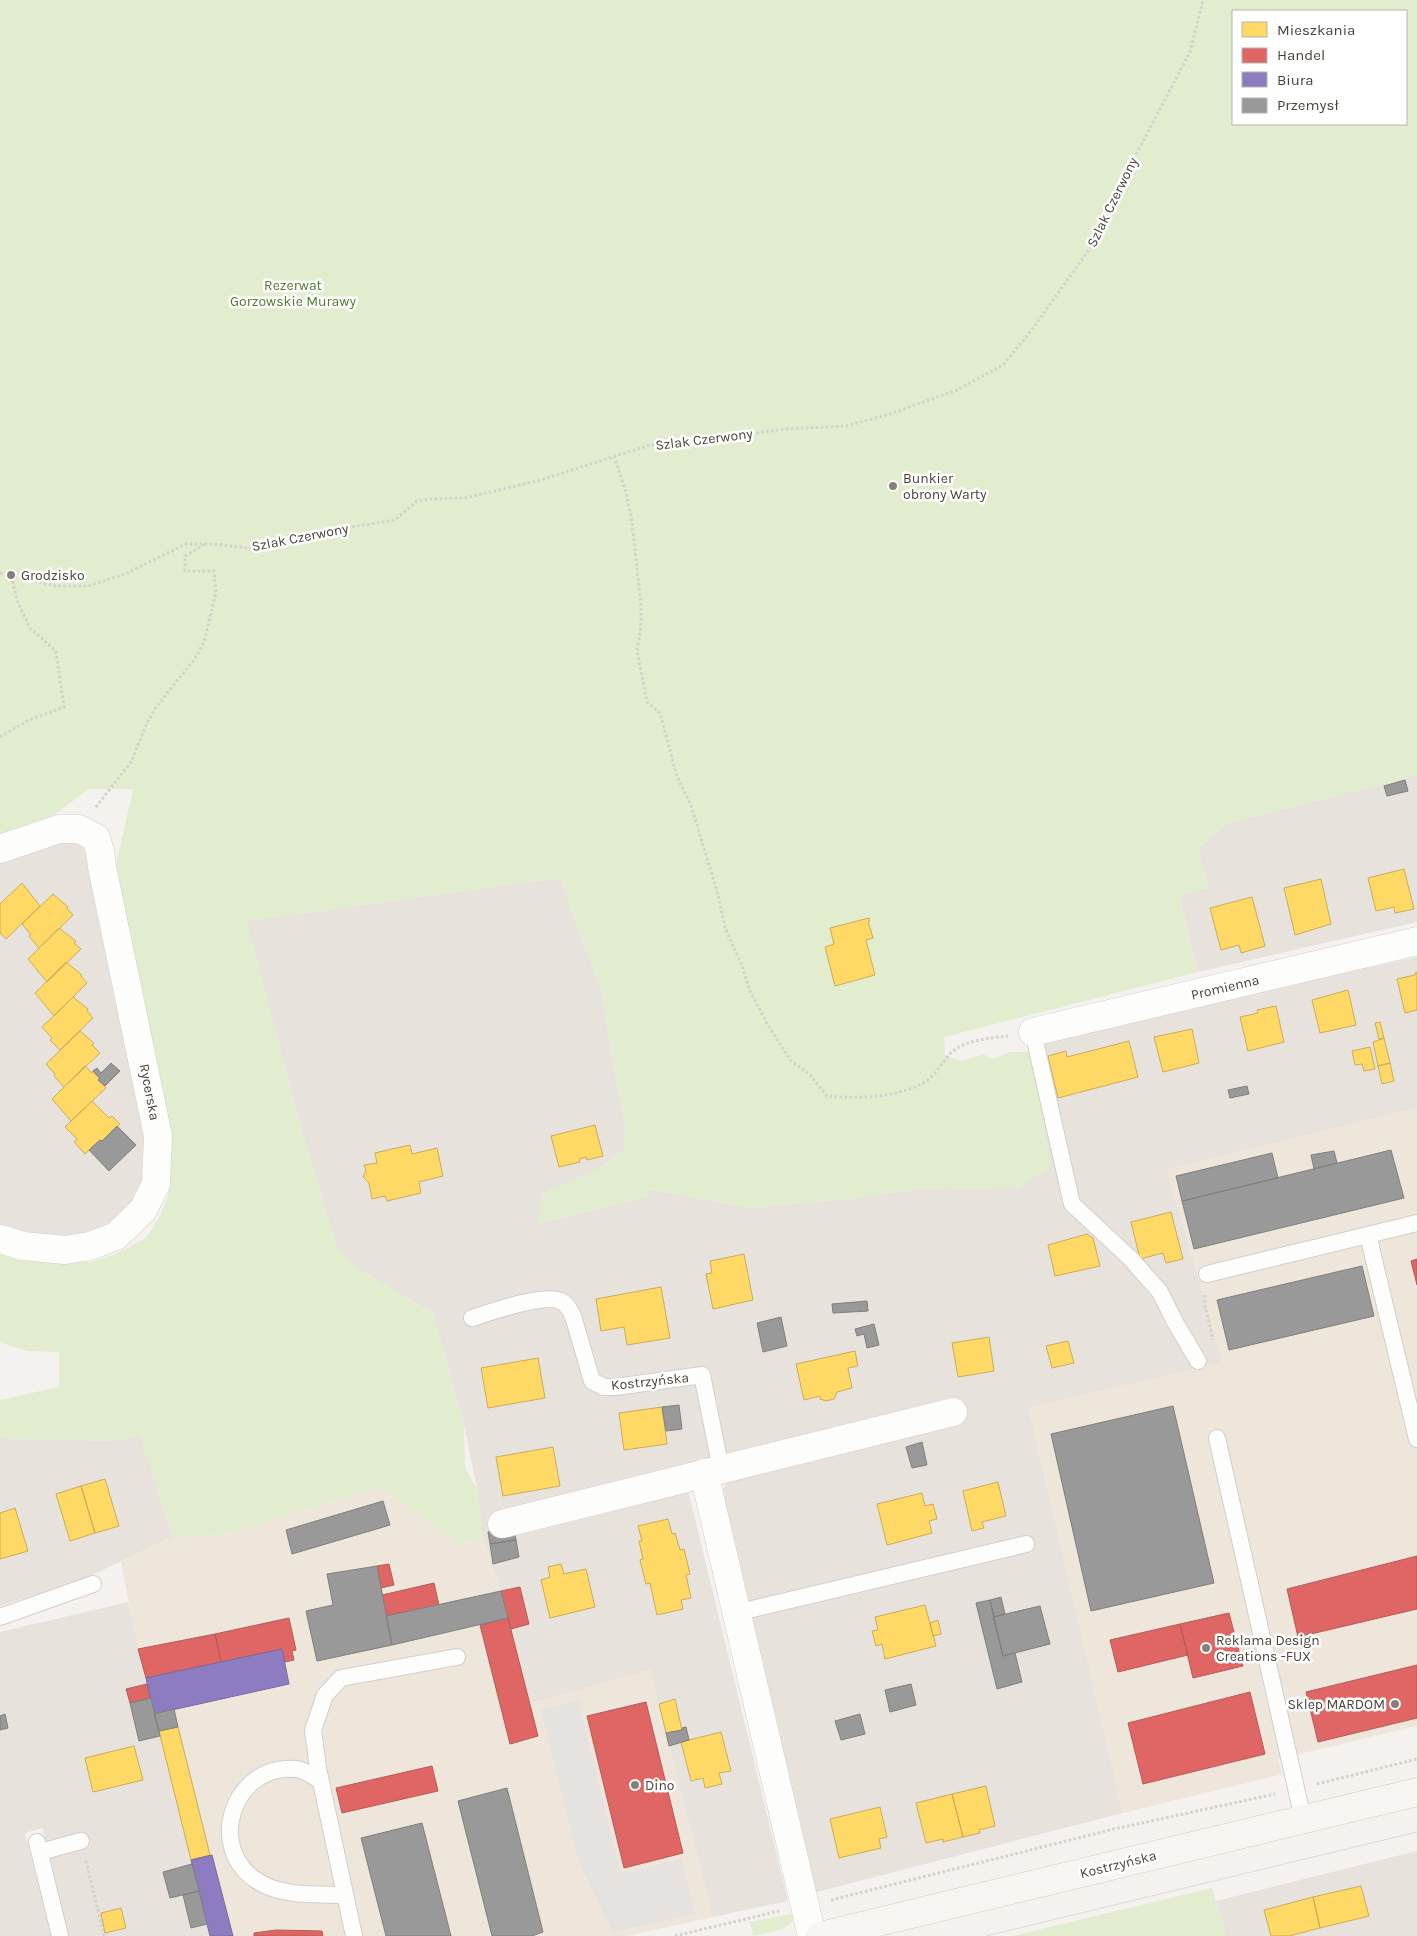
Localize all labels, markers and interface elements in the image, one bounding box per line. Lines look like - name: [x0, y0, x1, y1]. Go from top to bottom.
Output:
- legend: [1232, 10, 1407, 125]
- text: Mieszkania: [1277, 21, 1355, 39]
- text: Handel: [1277, 46, 1325, 64]
- text: Biura: [1277, 71, 1314, 89]
- text: Przemysł: [1277, 96, 1339, 114]
- street label: Szlak Czerwony: [1083, 154, 1142, 250]
- park label: Rezerwat Gorzowskie Murawy: [230, 277, 356, 310]
- street label: Szlak Czerwony: [654, 425, 754, 454]
- place label: Bunkier obrony Warty: [903, 470, 987, 503]
- marker: Bunkier obrony Warty: [887, 480, 899, 492]
- street label: Szlak Czerwony: [250, 520, 350, 555]
- place label: Grodzisko: [21, 567, 85, 584]
- marker: Grodzisko: [5, 569, 17, 581]
- street label: Promienna: [1189, 971, 1261, 1004]
- street label: Rycerska: [136, 1062, 163, 1122]
- street label: Kostrzyńska: [610, 1369, 690, 1394]
- place label: Reklama Design Creations -FUX: [1216, 1632, 1320, 1665]
- marker: Reklama Design Creations -FUX: [1200, 1642, 1212, 1654]
- place label: Sklep MARDOM: [1287, 1696, 1385, 1713]
- marker: Sklep MARDOM: [1389, 1698, 1401, 1710]
- place label: Dino: [645, 1777, 675, 1794]
- marker: Dino: [629, 1779, 641, 1791]
- street label: Kostrzyńska: [1078, 1847, 1158, 1882]

